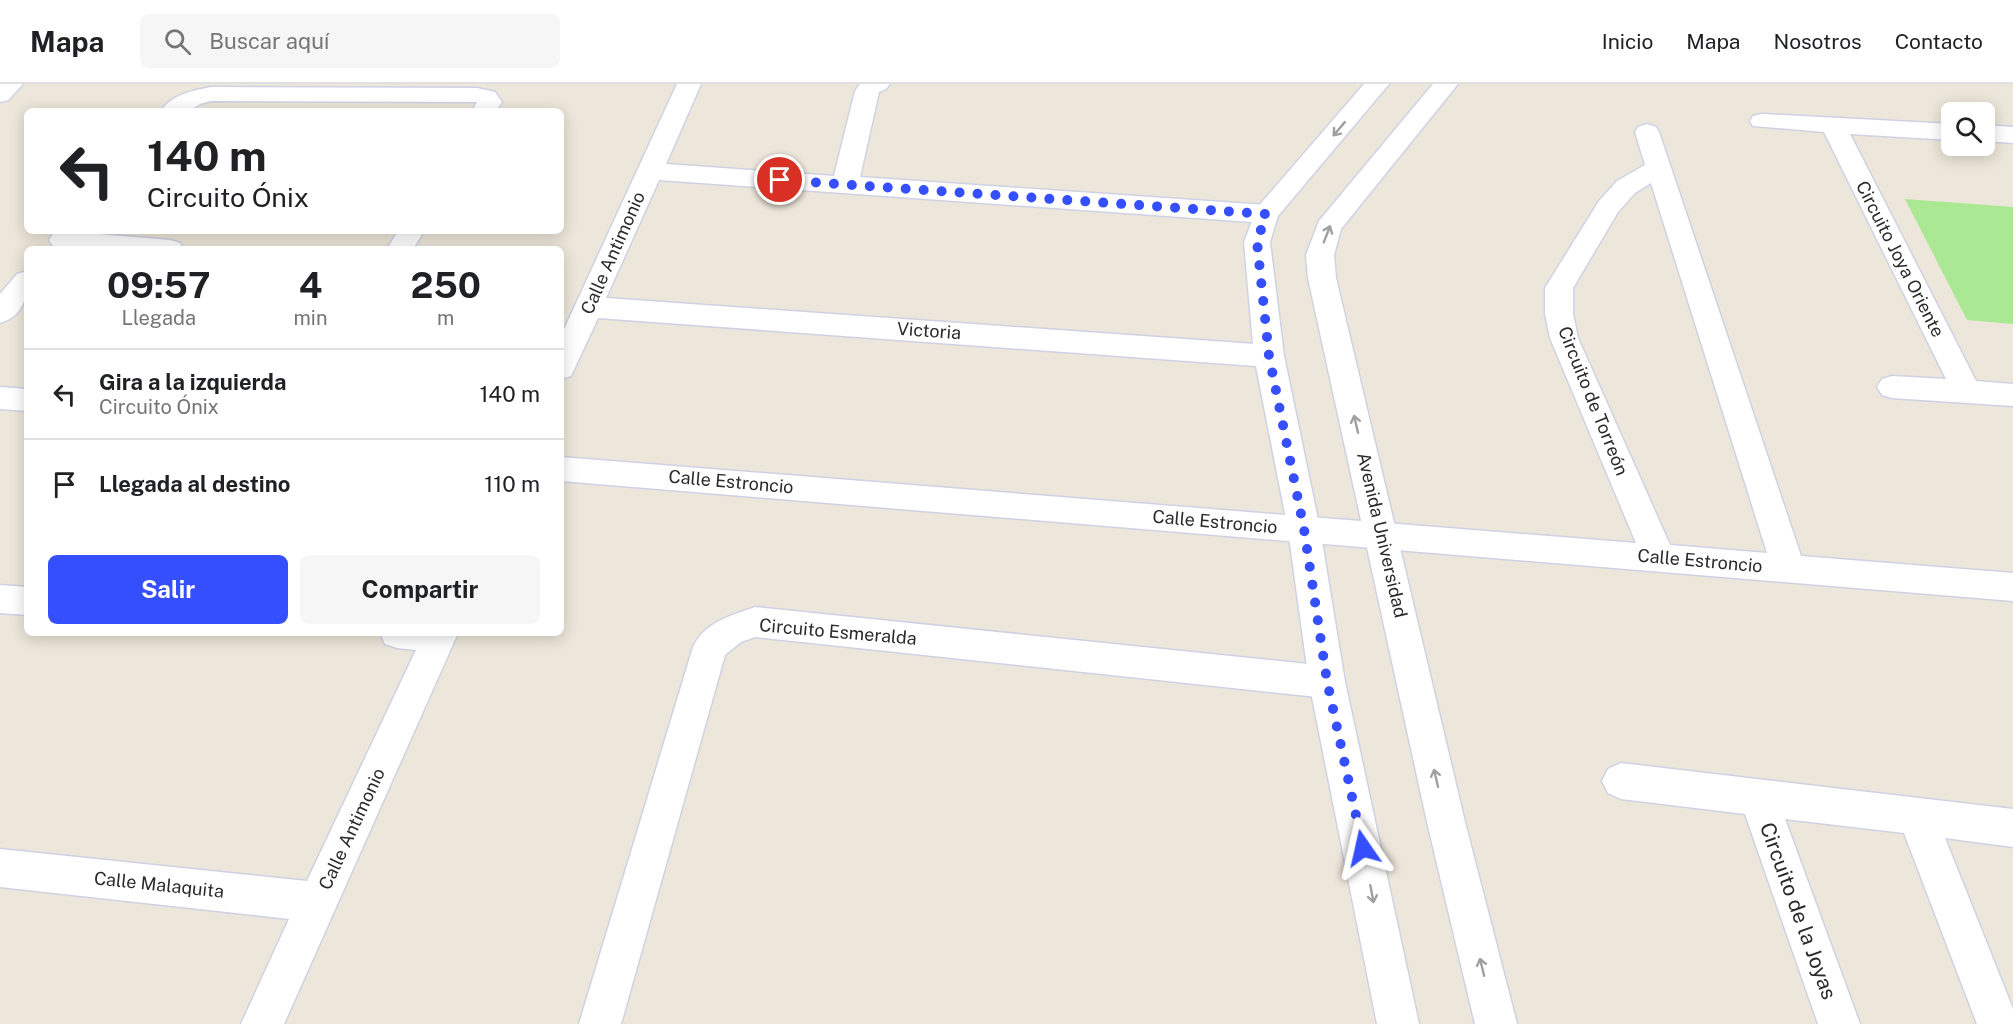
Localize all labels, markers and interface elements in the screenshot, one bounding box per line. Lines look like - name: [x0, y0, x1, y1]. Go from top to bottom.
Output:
- search box: [140, 14, 560, 68]
- text: Mapa: [30, 25, 104, 58]
- icon: search: [161, 25, 194, 58]
- text: Buscar aquí: [209, 28, 329, 54]
- text: Inicio: [1602, 29, 1653, 54]
- text: Mapa: [1686, 29, 1740, 54]
- text: Nosotros: [1773, 29, 1862, 54]
- text: Contacto: [1895, 29, 1983, 54]
- map controls: [1941, 102, 1995, 156]
- button: search: [1941, 102, 1995, 156]
- one-way arrow: [1332, 121, 1346, 136]
- text: 140 m: [147, 131, 267, 180]
- icon: left: [48, 132, 126, 210]
- pin: [754, 154, 805, 205]
- icon: arrive: [763, 163, 796, 196]
- street label: Circuito Joya Oriente: [1852, 177, 1949, 340]
- text: Circuito Ónix: [147, 181, 309, 213]
- street label: Calle Antimonio: [576, 188, 649, 317]
- one-way arrow: [1322, 225, 1333, 244]
- text: 09:57: [107, 264, 210, 306]
- text: 4: [299, 264, 322, 306]
- text: 250: [411, 264, 481, 306]
- text: Llegada: [121, 306, 196, 330]
- text: min: [294, 306, 327, 330]
- text: m: [437, 306, 454, 330]
- street label: Victoria: [896, 318, 962, 343]
- street label: Circuito de Torreón: [1554, 323, 1633, 479]
- text: Gira a la izquierda: [99, 369, 286, 395]
- icon: left: [48, 378, 81, 411]
- text: 140 m: [479, 381, 540, 407]
- text: Circuito Ónix: [99, 395, 219, 419]
- one-way arrow: [1350, 414, 1362, 433]
- street label: Avenida Universidad: [1353, 450, 1412, 620]
- street label: Calle Estroncio: [668, 466, 794, 497]
- icon: arrive: [48, 468, 81, 501]
- text: Llegada al destino: [99, 471, 290, 497]
- text: 110 m: [484, 471, 540, 497]
- street label: Calle Estroncio: [1152, 506, 1278, 537]
- street label: Calle Estroncio: [1637, 545, 1763, 576]
- button: Salir: [48, 555, 288, 624]
- button: Compartir: [300, 555, 540, 624]
- street label: Circuito Esmeralda: [758, 614, 918, 649]
- street label: Calle Antimonio: [314, 765, 389, 893]
- one-way arrow: [1430, 768, 1442, 787]
- position arrow: [1331, 816, 1395, 880]
- street label: Circuito de la Joyas: [1755, 819, 1842, 1003]
- street label: Calle Malaquita: [93, 867, 225, 902]
- one-way arrow: [1367, 883, 1378, 903]
- one-way arrow: [1476, 958, 1488, 977]

